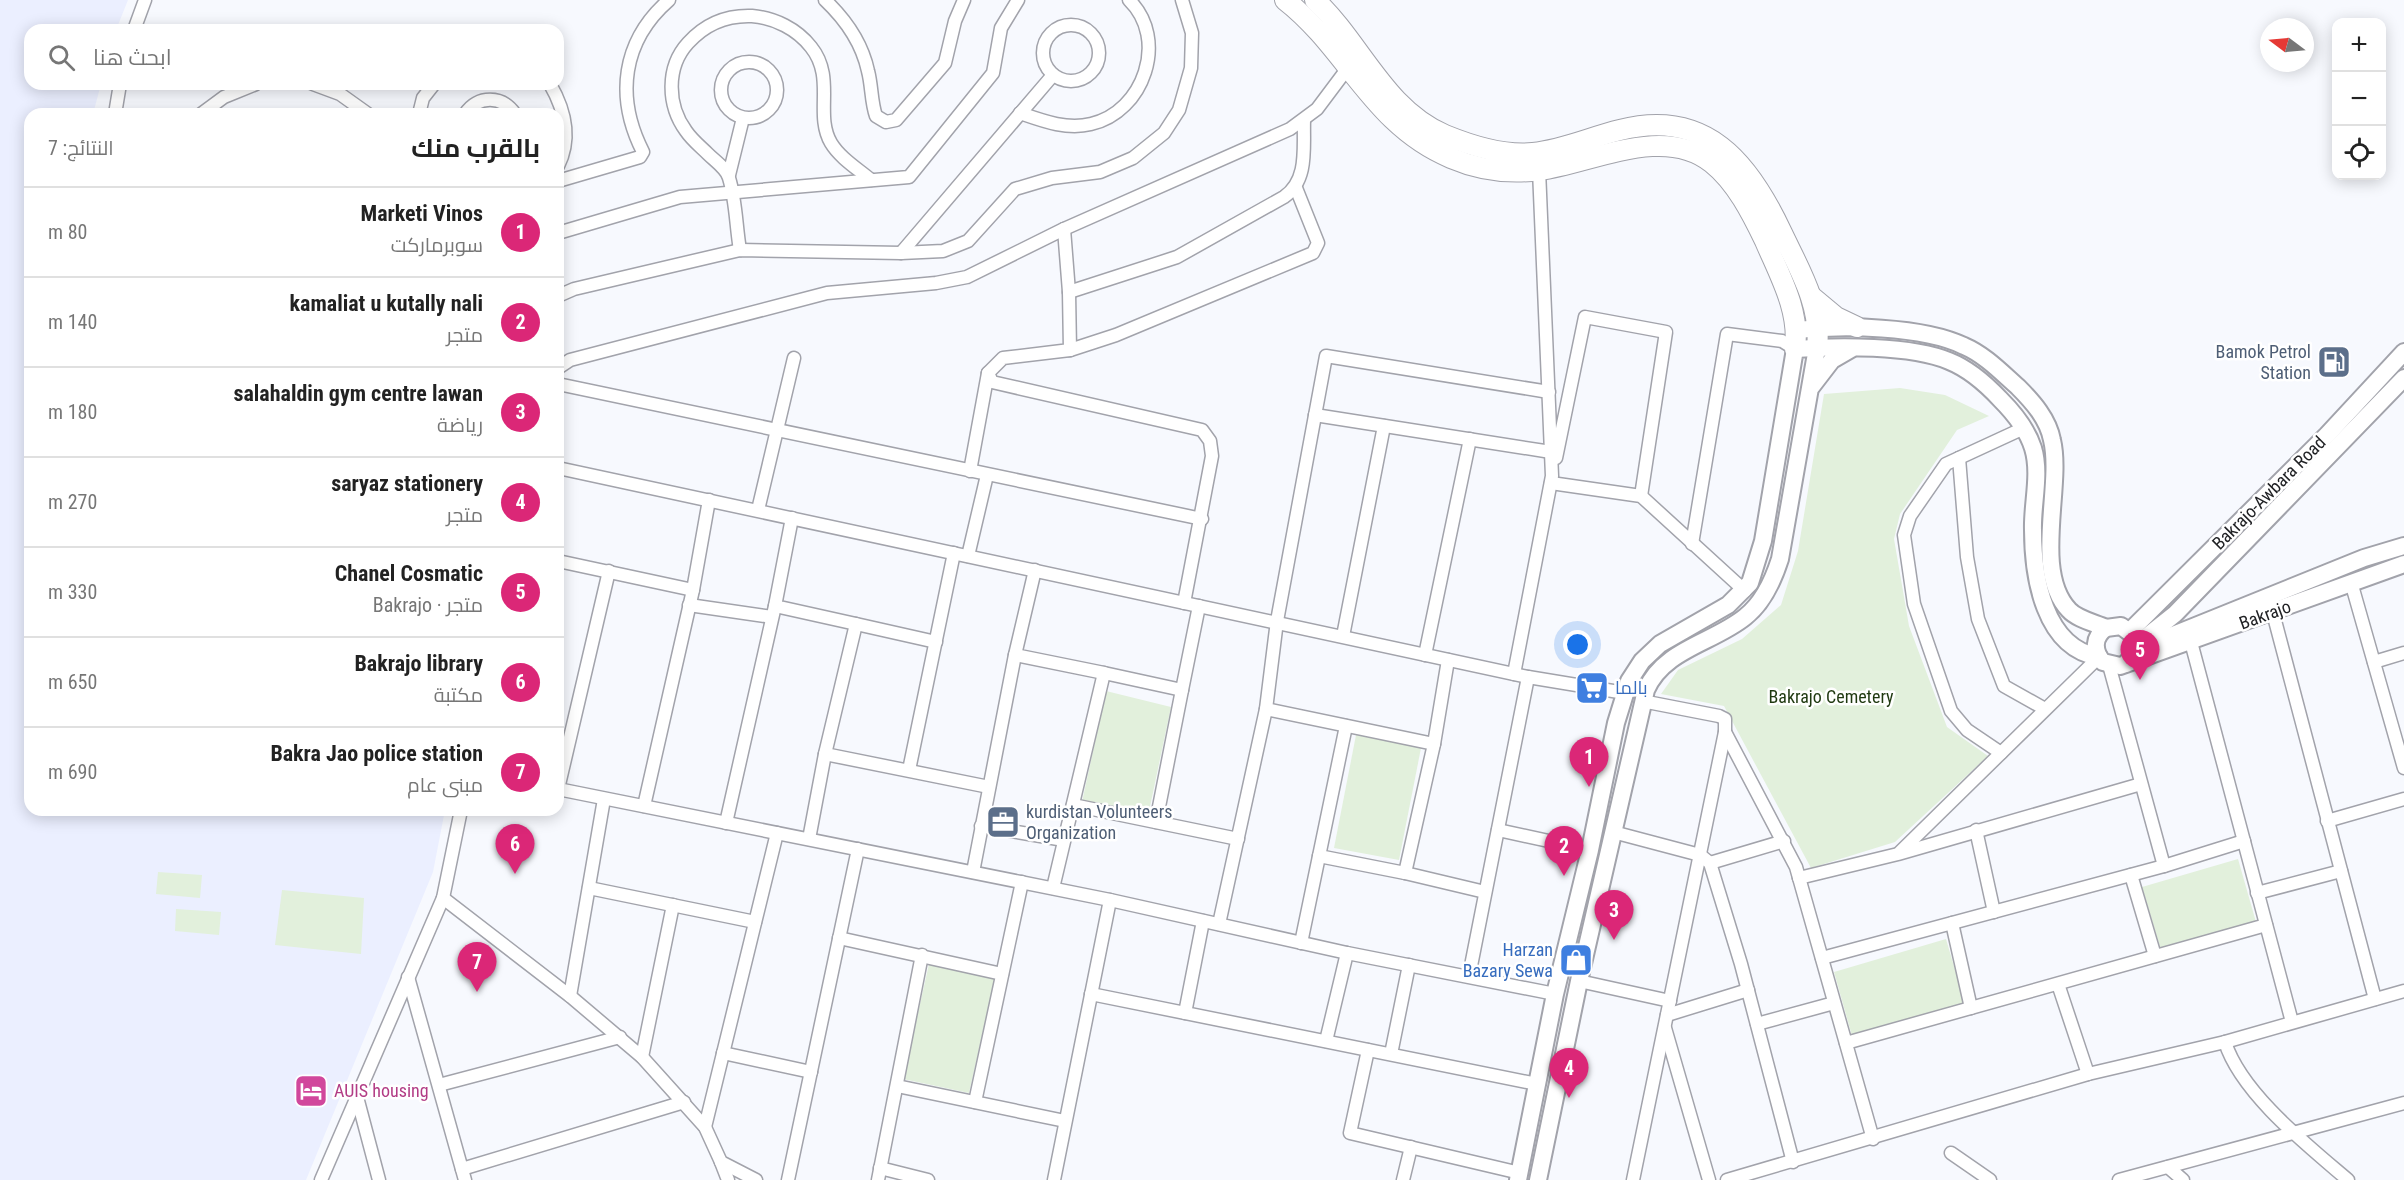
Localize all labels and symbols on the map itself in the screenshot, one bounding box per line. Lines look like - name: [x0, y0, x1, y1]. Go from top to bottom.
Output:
- north arrow: [2260, 18, 2314, 72]
- place label: Bamok Petrol Station: [2216, 341, 2311, 383]
- fuel station icon: Bamok Petrol Station: [2316, 344, 2352, 380]
- street label: Bakrajo-Awbara Road: [2208, 432, 2330, 554]
- street label: Bakrajo: [2236, 596, 2294, 634]
- your location: [1563, 630, 1592, 659]
- pin: 5: [2120, 630, 2160, 680]
- supermarket icon: بالما: [1574, 670, 1610, 706]
- place label: بالما: [1615, 677, 1648, 698]
- park label: Bakrajo Cemetery: [1768, 686, 1894, 707]
- pin: 1: [1570, 738, 1608, 787]
- place label: kurdistan Volunteers Organization: [1026, 801, 1172, 843]
- office icon: kurdistan Volunteers Organization: [985, 804, 1021, 840]
- pin: 6: [496, 824, 534, 874]
- pin: 2: [1544, 826, 1584, 876]
- pin: 3: [1594, 890, 1634, 940]
- place label: Harzan Bazary Sewa: [1463, 939, 1553, 981]
- pin: 7: [458, 942, 496, 992]
- shop icon: Harzan Bazary Sewa: [1558, 942, 1594, 978]
- pin: 4: [1550, 1048, 1588, 1098]
- hotel icon: AUIS housing: [293, 1073, 329, 1109]
- place label: AUIS housing: [334, 1080, 429, 1101]

